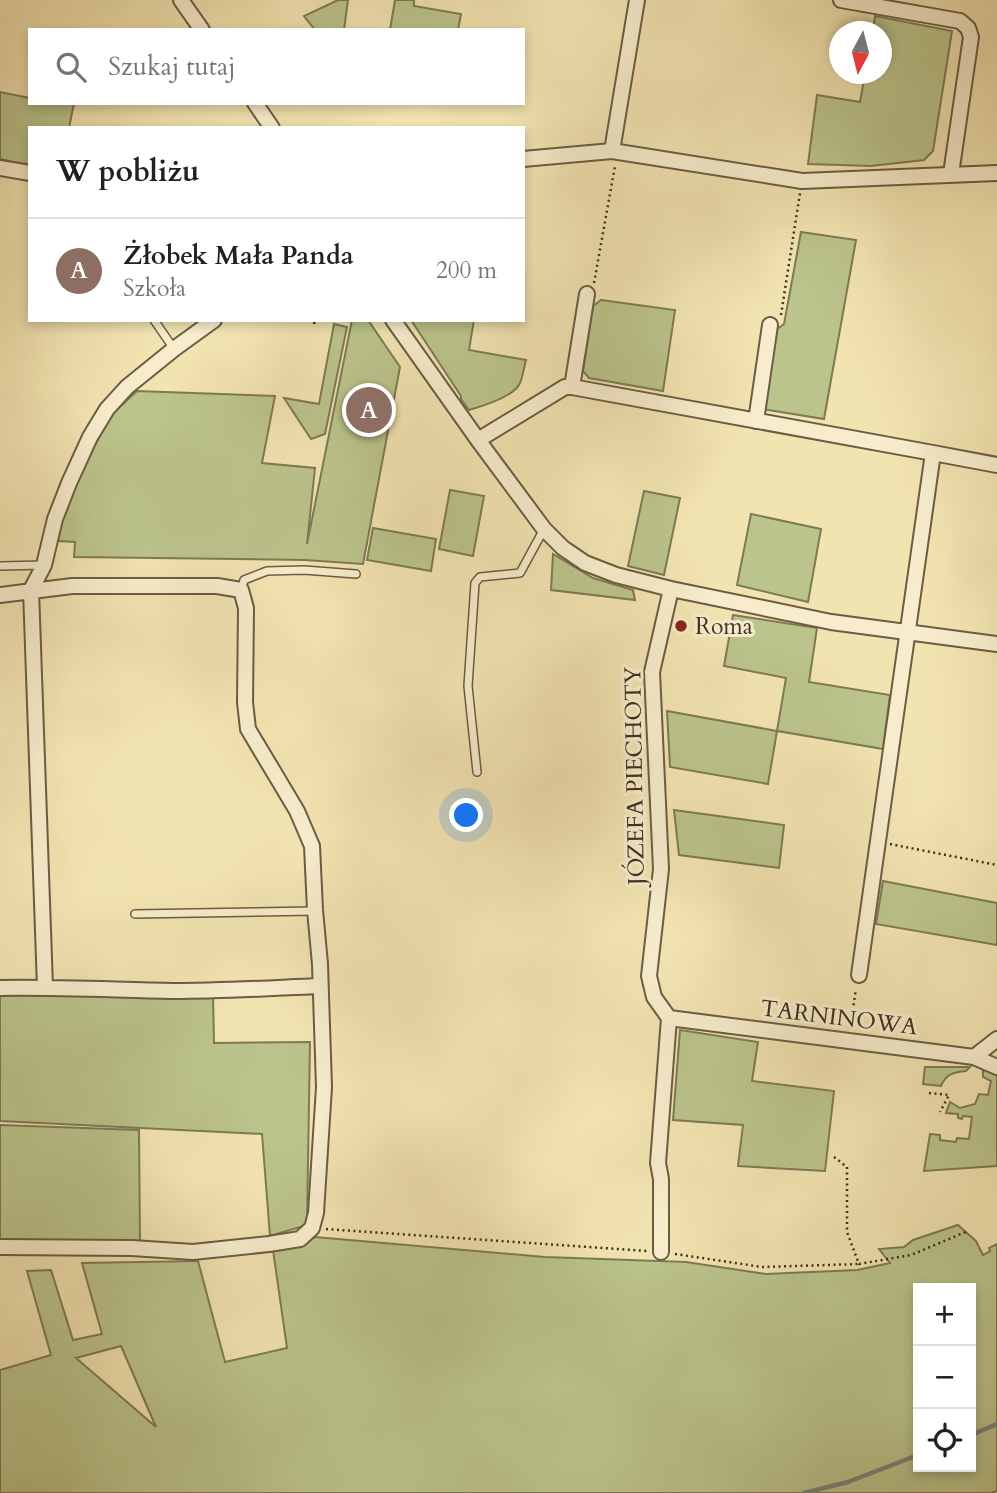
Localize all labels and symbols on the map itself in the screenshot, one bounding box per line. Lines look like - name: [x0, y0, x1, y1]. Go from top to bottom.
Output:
- north arrow: [829, 21, 892, 84]
- pin: A: [346, 384, 392, 436]
- place label: Roma: [695, 611, 753, 642]
- marker: Roma: [673, 618, 689, 634]
- street label: JÓZEFA PIECHOTY: [616, 666, 652, 888]
- your location: [449, 798, 483, 832]
- street label: TARNINOWA: [759, 992, 920, 1043]

